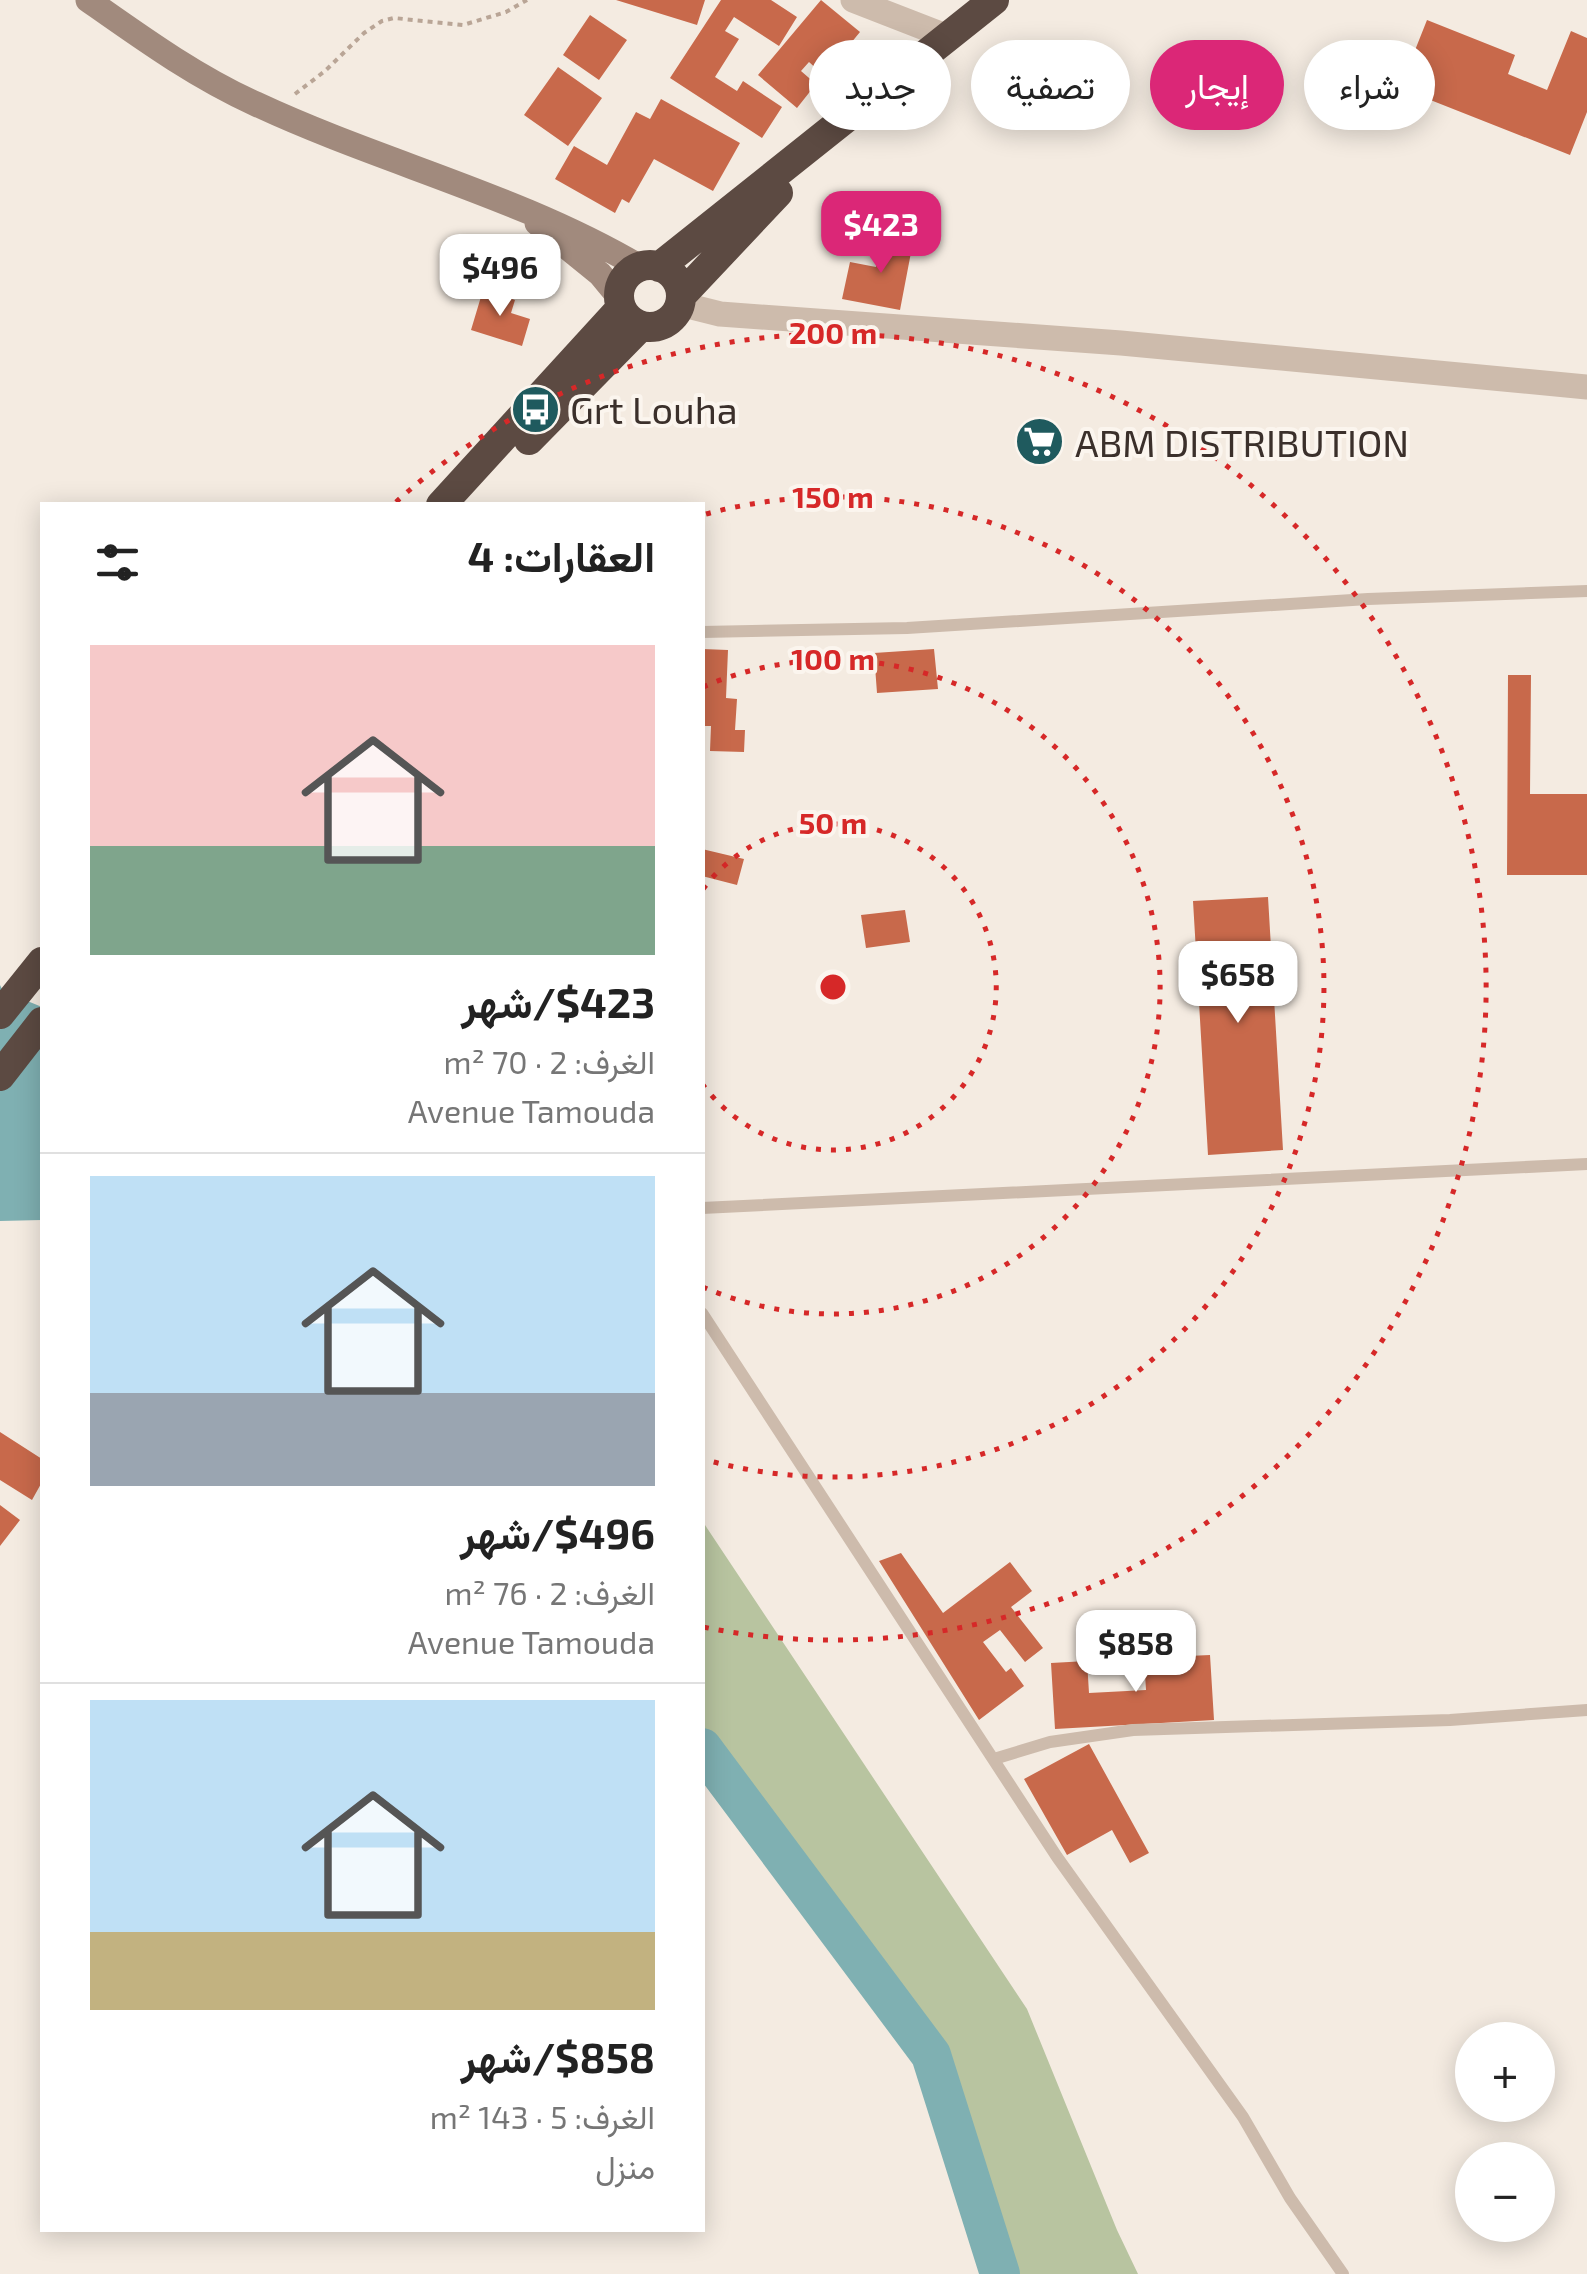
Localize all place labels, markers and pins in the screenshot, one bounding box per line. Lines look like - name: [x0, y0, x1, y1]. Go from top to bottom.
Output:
- pin: $423: [822, 191, 940, 276]
- pin: $496: [441, 234, 559, 319]
- bus stop icon: Grt Louha: [509, 383, 561, 435]
- place label: Grt Louha: [570, 386, 738, 432]
- supermarket icon: ABM DISTRIBUTION: [1014, 416, 1066, 468]
- place label: ABM DISTRIBUTION: [1075, 419, 1409, 465]
- pin: $658: [1179, 941, 1297, 1026]
- centre of rings: [815, 969, 851, 1005]
- pin: $858: [1077, 1610, 1195, 1695]

